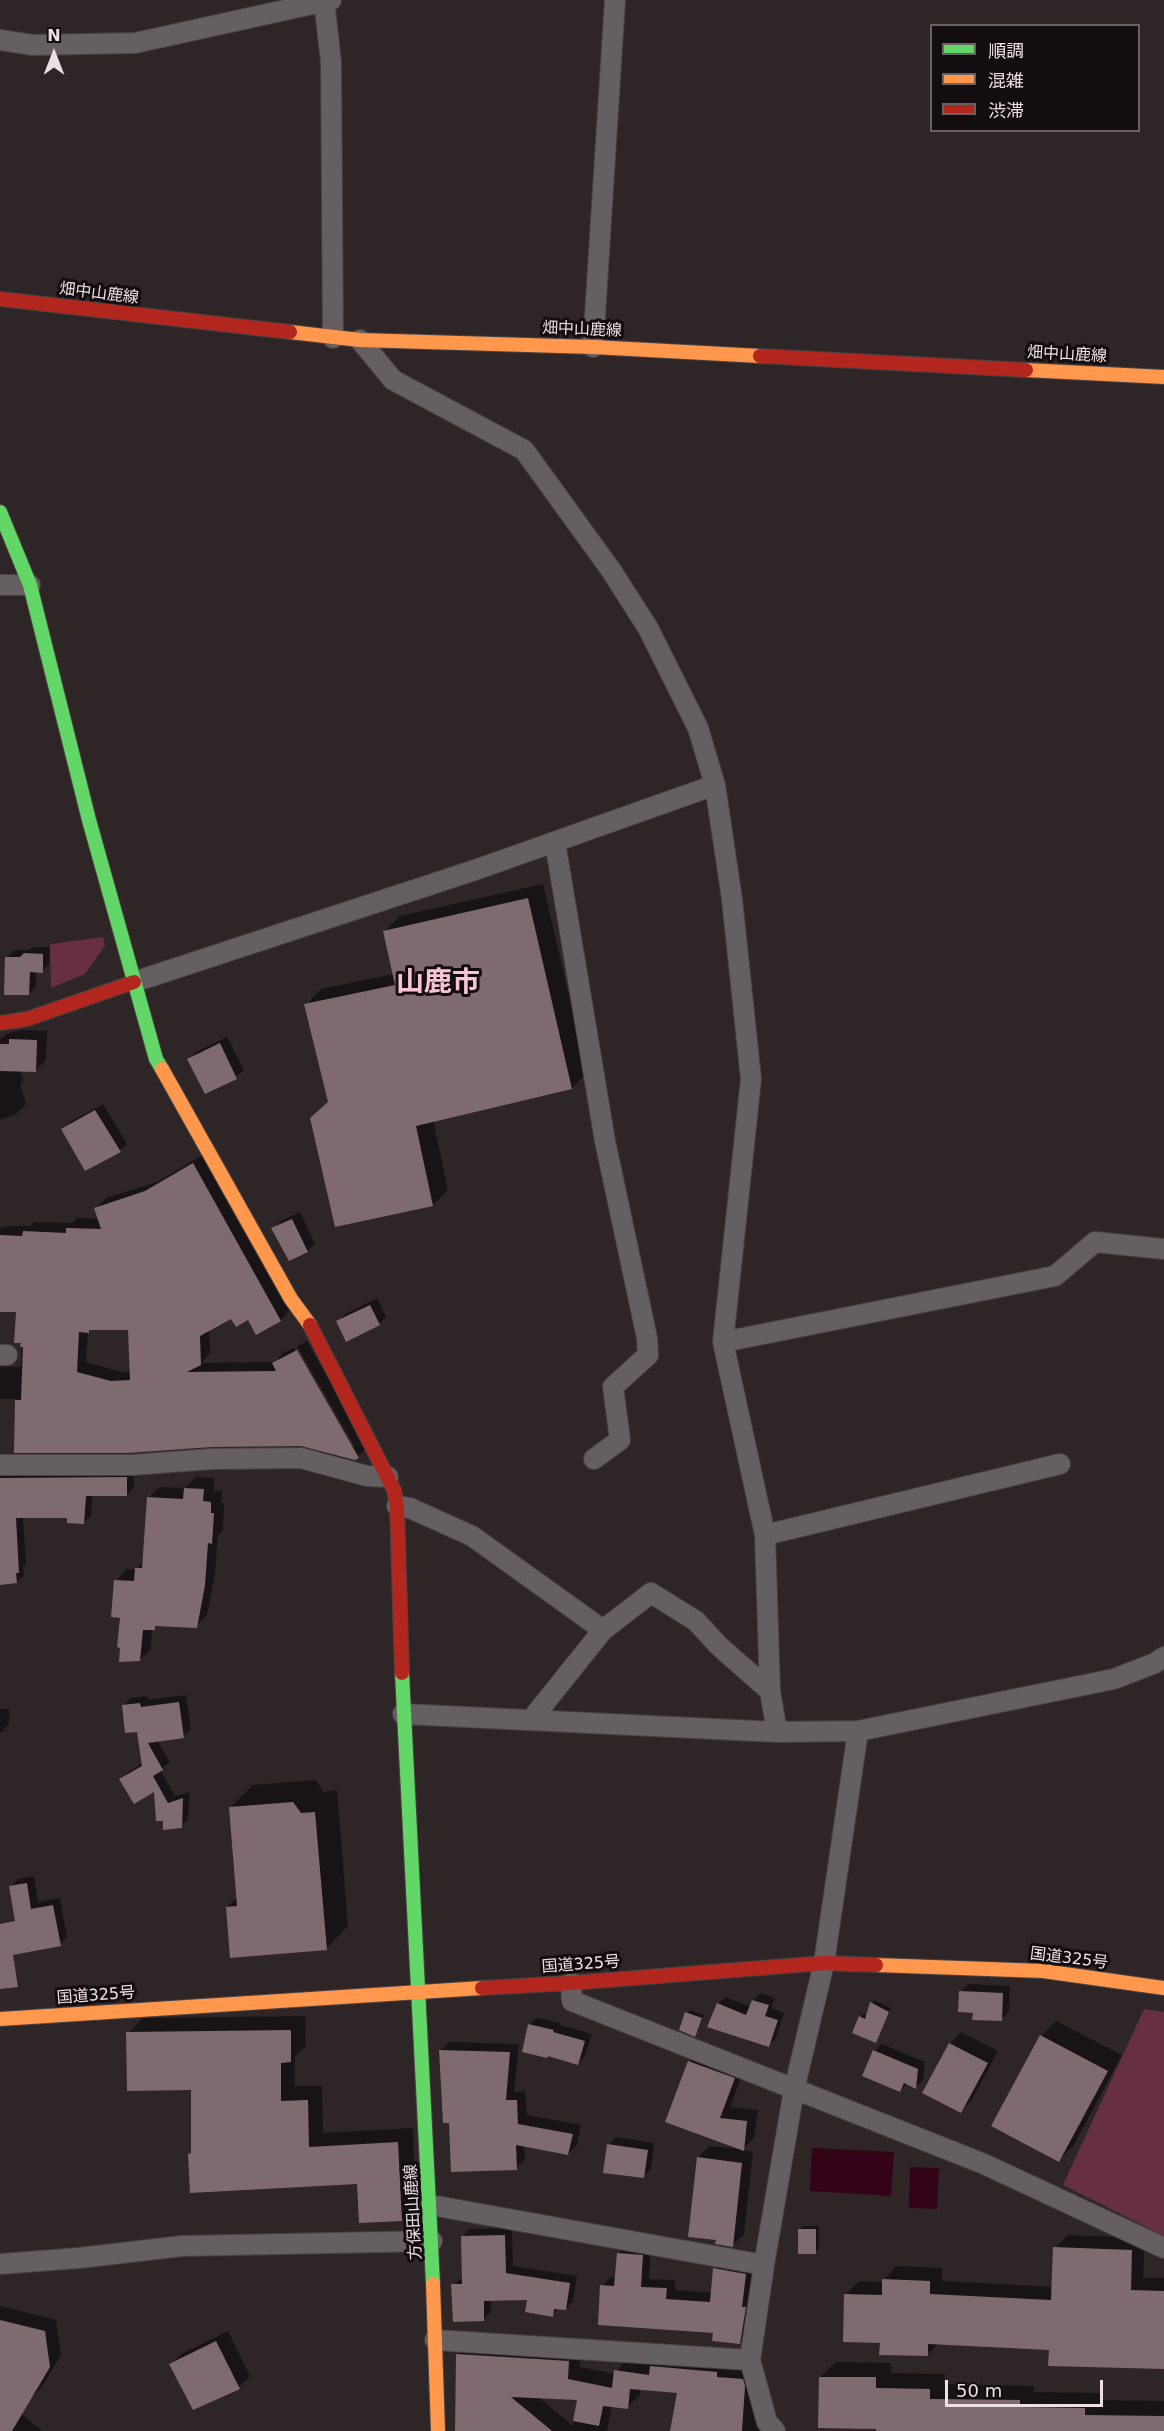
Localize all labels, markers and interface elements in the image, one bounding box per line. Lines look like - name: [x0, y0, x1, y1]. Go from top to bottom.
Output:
- north arrow: [24, 24, 84, 84]
- legend: [930, 24, 1140, 132]
- text: N: [47, 26, 61, 45]
- text: 順調: [988, 40, 1024, 61]
- text: 混雑: [988, 70, 1024, 91]
- text: 渋滞: [988, 100, 1024, 121]
- street label: 畑中山鹿線: [58, 280, 140, 308]
- street label: 畑中山鹿線: [542, 319, 622, 341]
- street label: 畑中山鹿線: [1027, 343, 1107, 367]
- district label: 山鹿市: [396, 967, 480, 1001]
- street label: 国道325号: [1029, 1945, 1109, 1973]
- street label: 国道325号: [541, 1953, 621, 1977]
- street label: 国道325号: [56, 1984, 136, 2008]
- street label: 方保田山鹿線: [402, 2164, 426, 2260]
- scale bar: [948, 2368, 1106, 2406]
- text: 50 m: [956, 2380, 1002, 2401]

